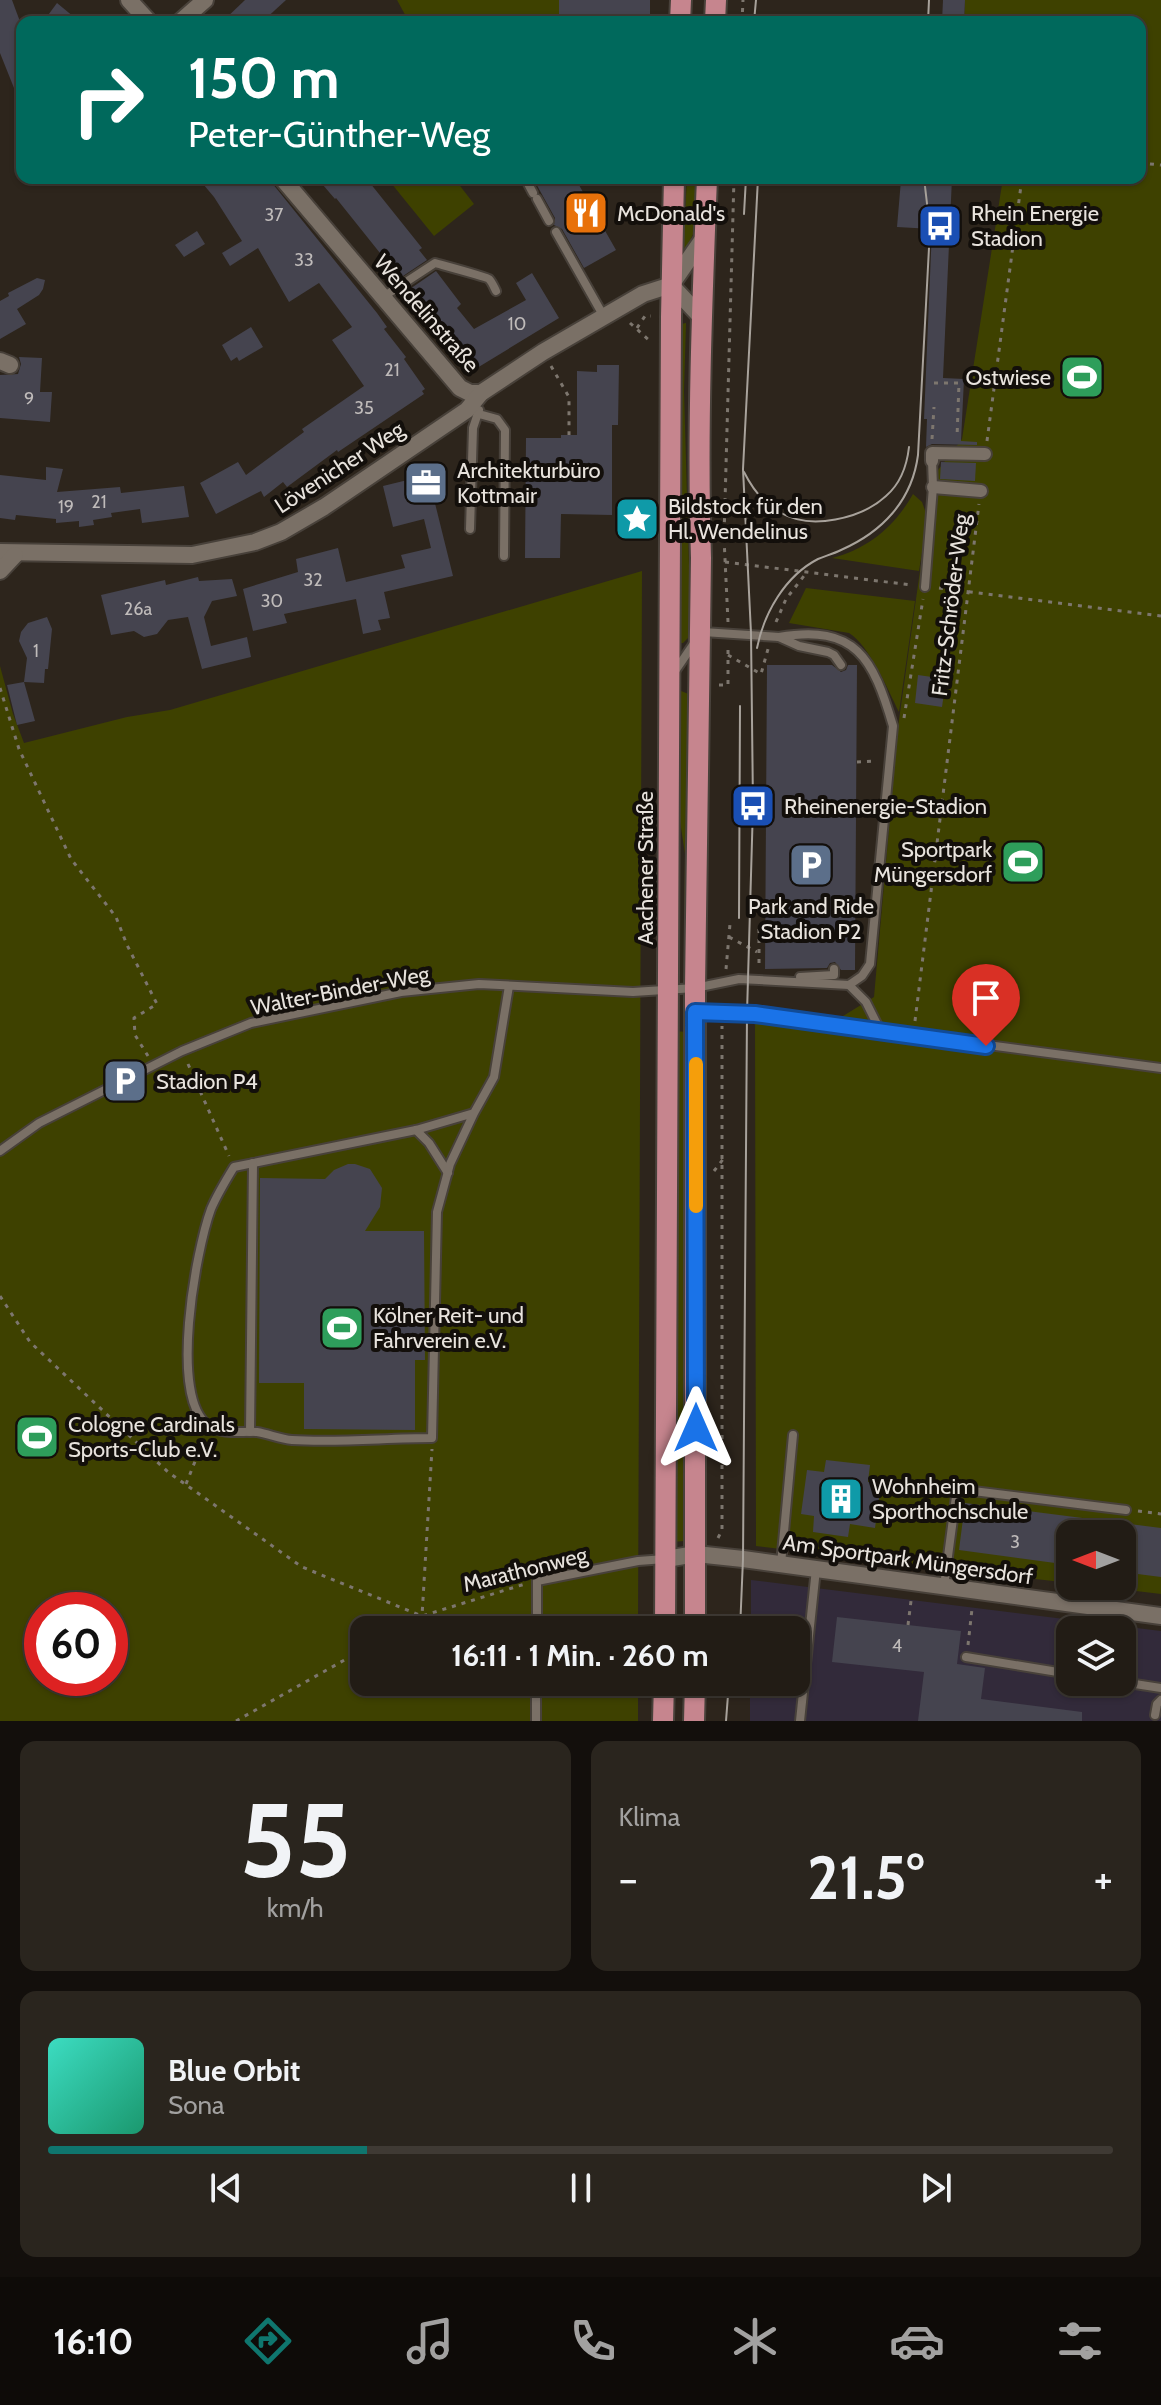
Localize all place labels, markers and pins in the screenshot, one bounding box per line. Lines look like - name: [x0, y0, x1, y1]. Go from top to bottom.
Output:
- restaurant icon: McDonald's: [562, 189, 610, 237]
- place label: McDonald's: [617, 200, 725, 227]
- place label: Rhein Energie Stadion: [971, 200, 1099, 252]
- bus stop icon: Rhein Energie Stadion: [916, 202, 964, 250]
- sports icon: Ostwiese: [1058, 353, 1106, 401]
- place label: Ostwiese: [965, 364, 1051, 391]
- place label: Architekturbüro Kottmair: [457, 457, 601, 509]
- office icon: Architekturbüro Kottmair: [402, 459, 450, 507]
- place label: Bildstock für den Hl. Wendelinus: [668, 493, 823, 545]
- place icon: Bildstock für den Hl. Wendelinus: [613, 495, 661, 543]
- bus stop icon: Rheinenergie-Stadion: [729, 782, 777, 830]
- place label: Rheinenergie-Stadion: [784, 793, 987, 820]
- place label: Sportpark Müngersdorf: [874, 836, 992, 888]
- sports icon: Sportpark Müngersdorf: [999, 838, 1047, 886]
- parking icon: Park and Ride Stadion P2: [787, 841, 835, 889]
- place label: Park and Ride Stadion P2: [748, 893, 874, 945]
- pin: [952, 964, 1020, 1046]
- parking icon: Stadion P4: [101, 1057, 149, 1105]
- place label: Stadion P4: [156, 1068, 258, 1095]
- place label: Kölner Reit- und Fahrverein e.V.: [373, 1302, 524, 1354]
- sports icon: Kölner Reit- und Fahrverein e.V.: [318, 1304, 366, 1352]
- place label: Cologne Cardinals Sports-Club e.V.: [68, 1411, 235, 1463]
- sports icon: Cologne Cardinals Sports-Club e.V.: [13, 1413, 61, 1461]
- place label: Wohnheim Sporthochschule: [872, 1473, 1028, 1525]
- building icon: Wohnheim Sporthochschule: [817, 1475, 865, 1523]

